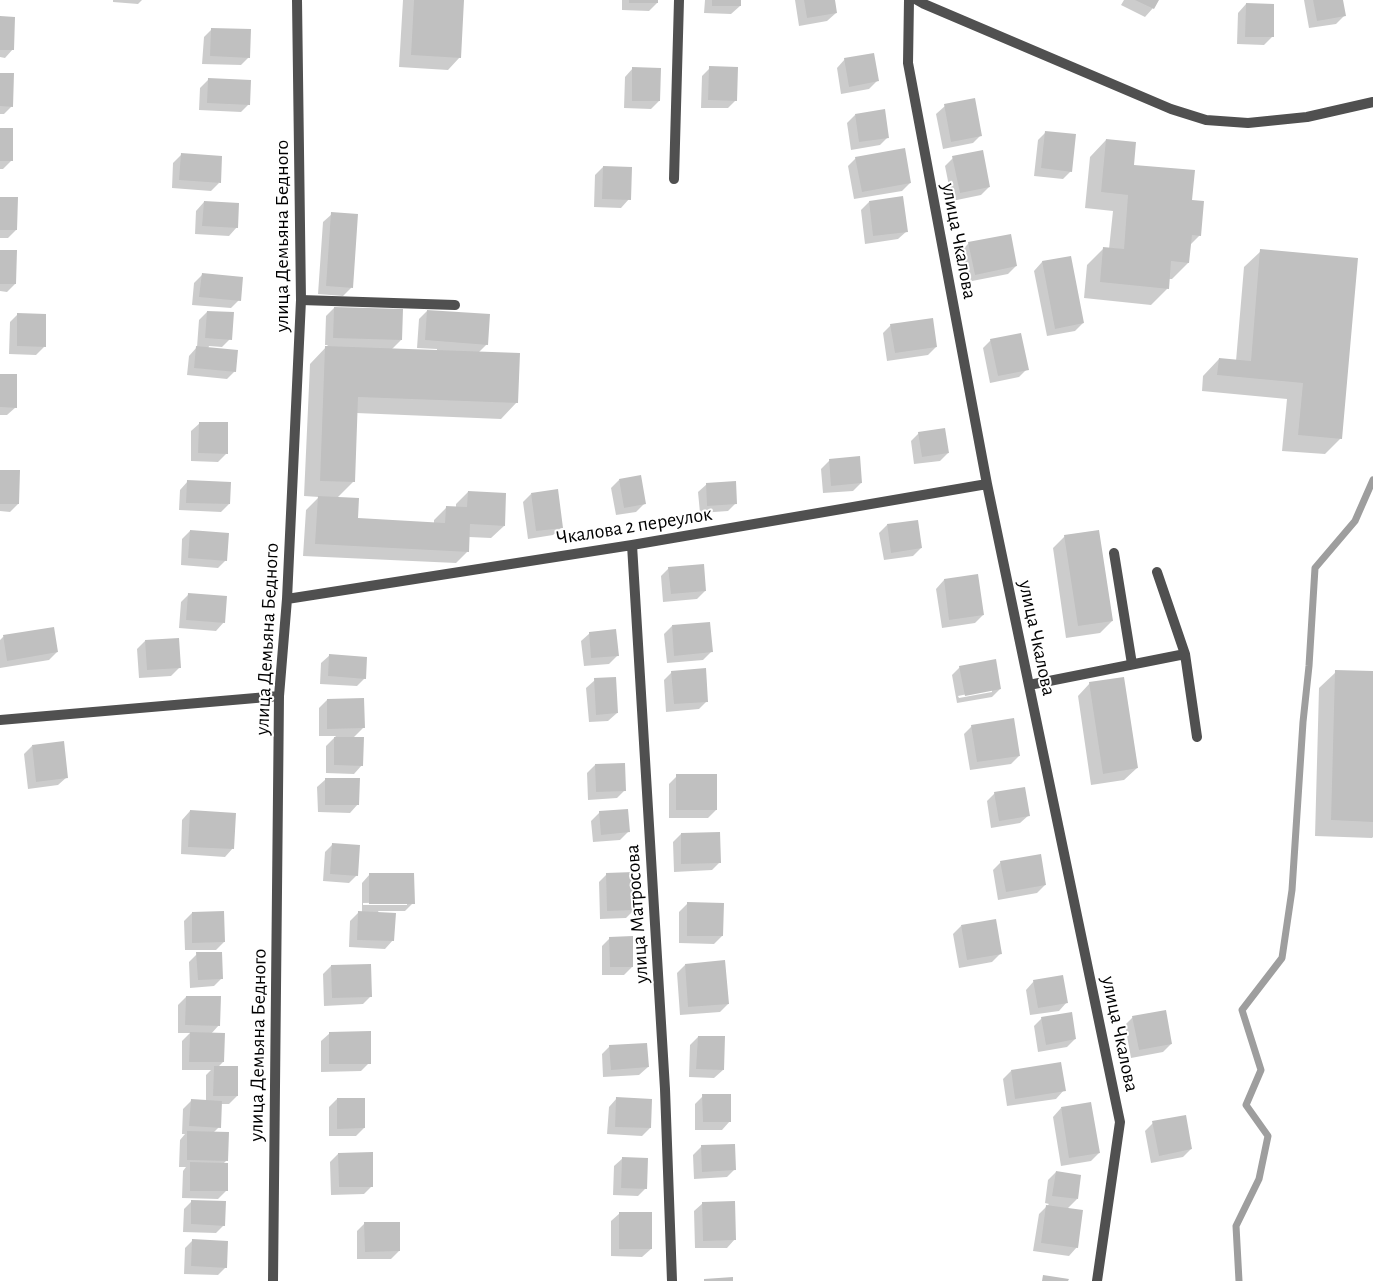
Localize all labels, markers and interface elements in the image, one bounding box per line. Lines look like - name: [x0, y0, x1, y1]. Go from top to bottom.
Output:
- street label: улица Демьяна Бедного: [270, 140, 294, 332]
- street label: улица Чкалова: [936, 181, 982, 301]
- street label: Чкалова 2 переулок: [554, 502, 714, 550]
- street label: улица Демьяна Бедного: [250, 542, 284, 736]
- street label: улица Чкалова: [1013, 578, 1061, 698]
- street label: улица Матросова: [620, 844, 654, 984]
- street label: улица Демьяна Бедного: [244, 949, 272, 1141]
- street label: улица Чкалова: [1096, 974, 1144, 1094]

